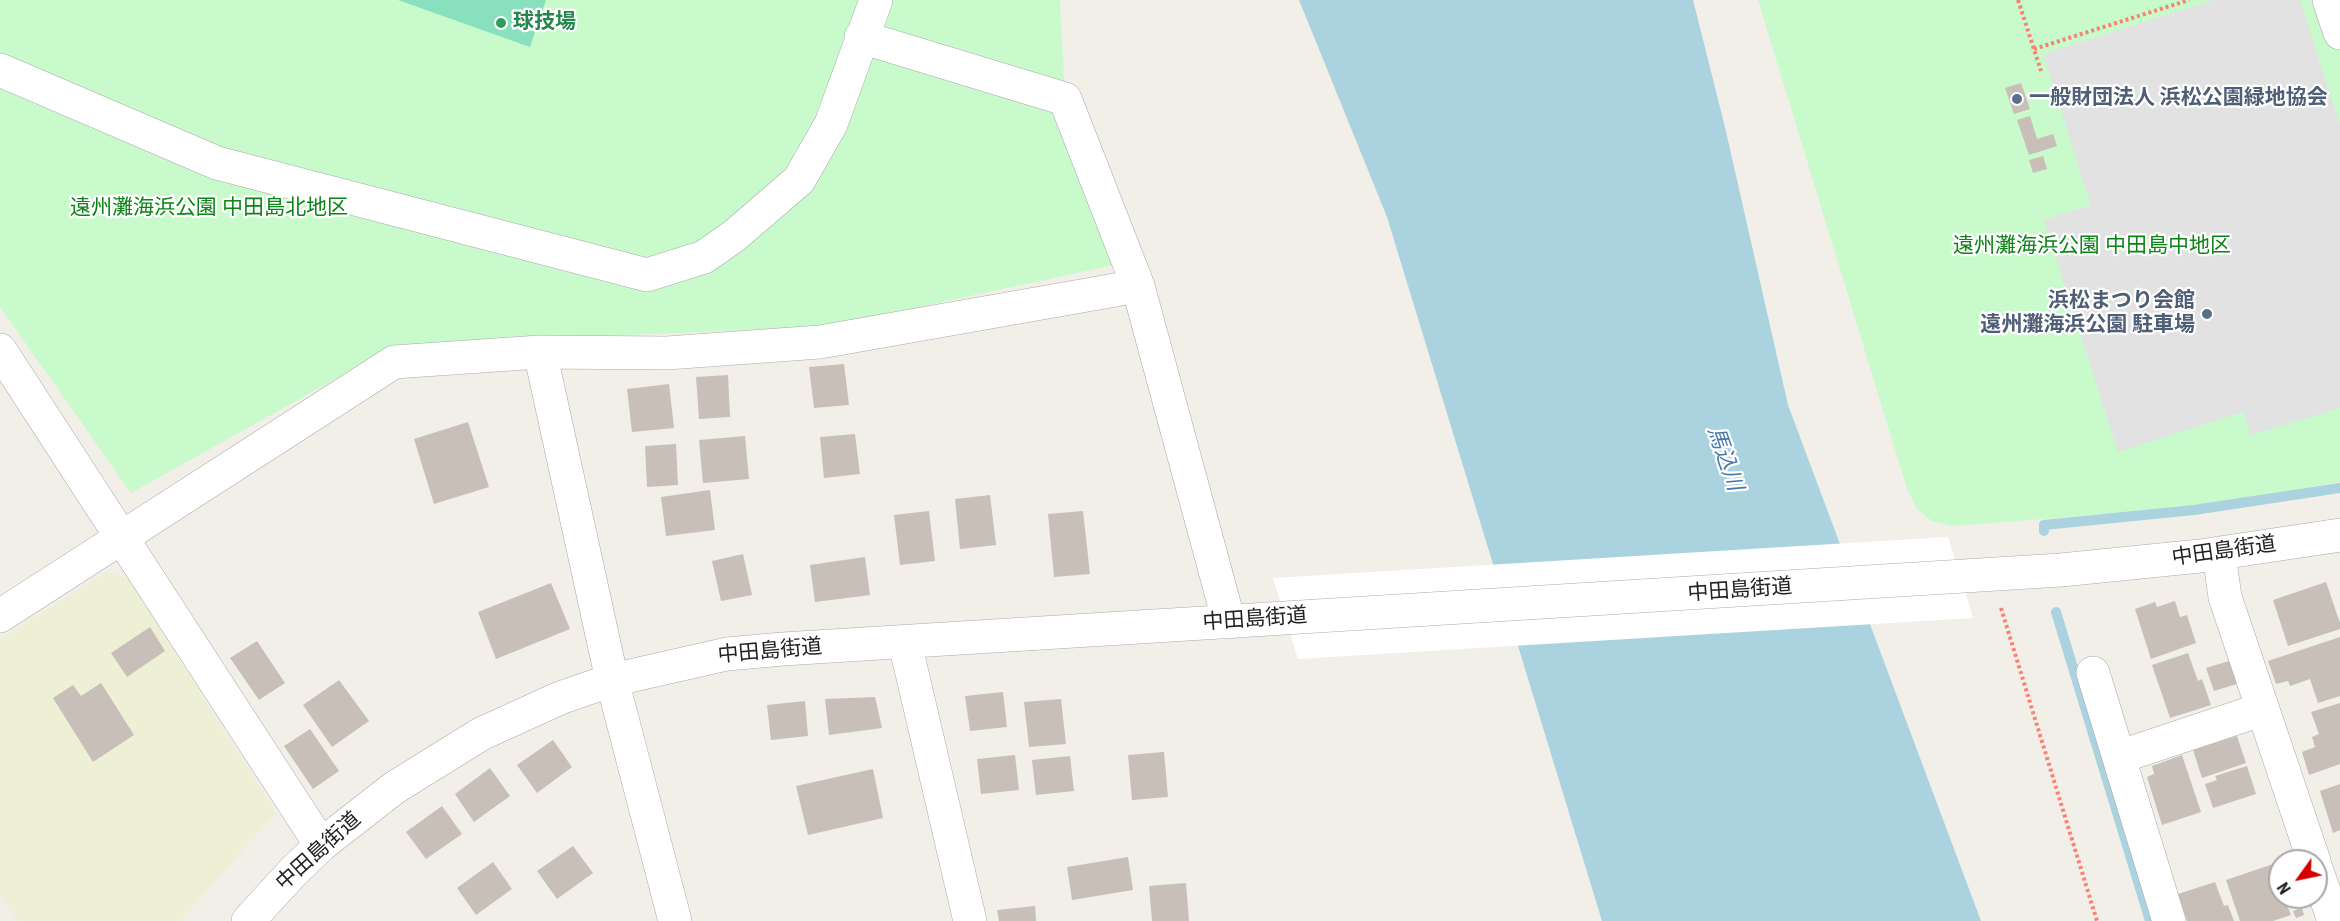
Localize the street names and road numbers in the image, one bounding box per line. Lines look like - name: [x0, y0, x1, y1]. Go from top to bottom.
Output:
- street label: 中田島街道: [2170, 532, 2278, 572]
- street label: 中田島街道: [1687, 575, 1793, 607]
- street label: 中田島街道: [1202, 604, 1308, 636]
- street label: 中田島街道: [717, 635, 823, 669]
- street label: 中田島街道: [272, 808, 366, 896]

